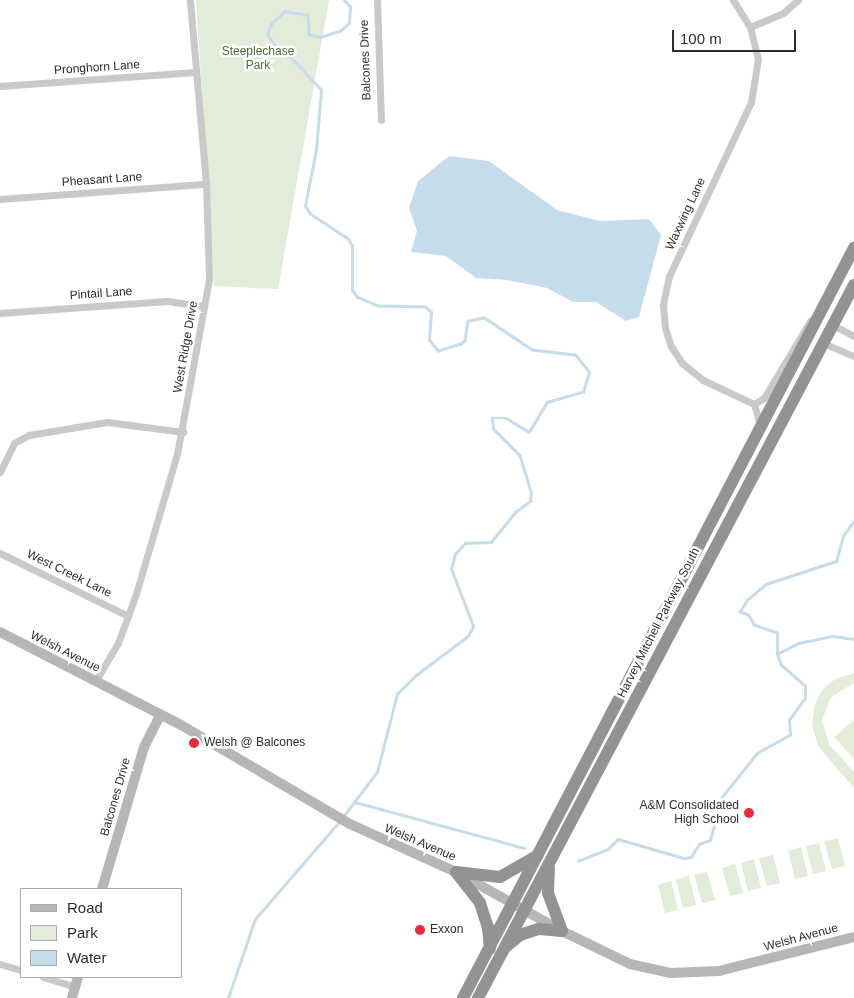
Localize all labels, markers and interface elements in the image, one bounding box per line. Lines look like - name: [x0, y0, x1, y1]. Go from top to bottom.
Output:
- street label: Balcones Drive: [357, 19, 375, 101]
- scale bar: [674, 20, 798, 52]
- text: 100 m: [680, 30, 722, 47]
- park label: Steeplechase Park: [222, 45, 294, 73]
- street label: Pronghorn Lane: [54, 58, 140, 78]
- street label: Pheasant Lane: [61, 170, 143, 190]
- street label: Waxwing Lane: [663, 175, 709, 253]
- street label: Pintail Lane: [69, 285, 133, 303]
- street label: West Ridge Drive: [171, 300, 201, 394]
- street label: Harvey Mitchell Parkway South: [615, 546, 703, 700]
- street label: West Creek Lane: [24, 547, 114, 601]
- street label: Welsh Avenue: [27, 628, 103, 676]
- place label: Welsh @ Balcones: [204, 736, 305, 750]
- marker: Welsh @ Balcones: [188, 737, 200, 749]
- street label: Balcones Drive: [98, 756, 134, 838]
- place label: A&M Consolidated High School: [640, 799, 739, 827]
- marker: A&M Consolidated High School: [743, 807, 755, 819]
- street label: Welsh Avenue: [382, 821, 458, 865]
- legend: [20, 888, 182, 978]
- text: Road: [67, 899, 103, 916]
- street label: Welsh Avenue: [762, 921, 840, 955]
- place label: Exxon: [430, 923, 463, 937]
- text: Park: [67, 924, 98, 941]
- marker: Exxon: [414, 924, 426, 936]
- text: Water: [67, 949, 106, 966]

